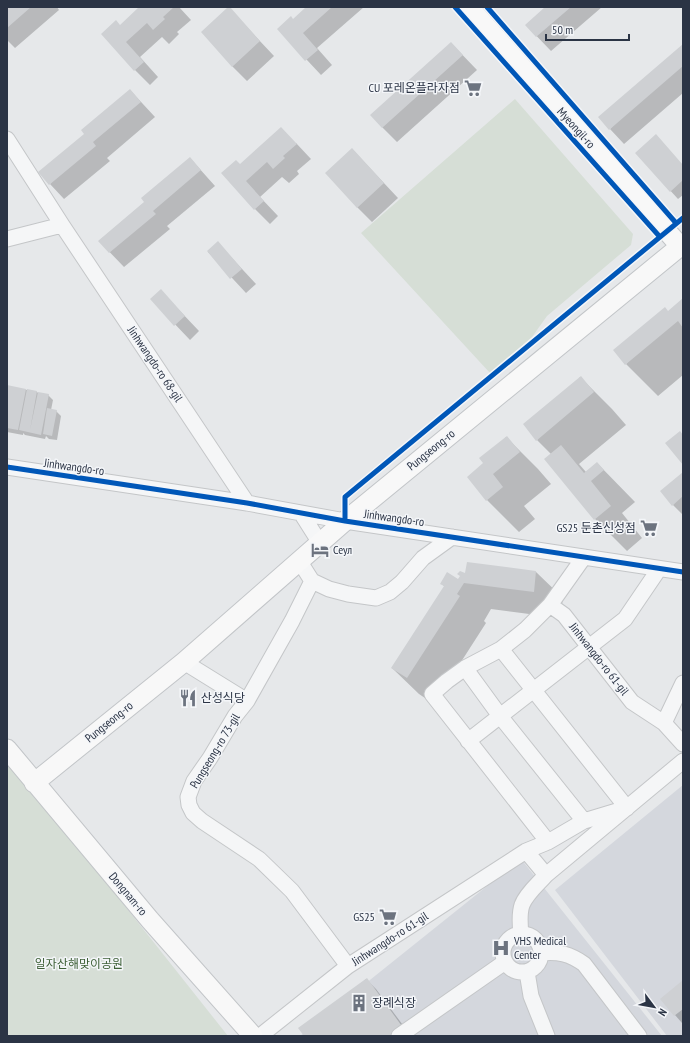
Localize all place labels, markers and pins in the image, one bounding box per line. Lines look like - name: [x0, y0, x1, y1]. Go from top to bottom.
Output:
- supermarket icon: CU 포레온플라자점: [463, 78, 483, 98]
- place label: CU 포레온플라자점: [368, 80, 460, 95]
- supermarket icon: GS25 둔촌신성점: [639, 518, 659, 538]
- place label: GS25 둔촌신성점: [556, 520, 636, 535]
- hotel icon: Сеул: [310, 540, 330, 560]
- place label: Сеул: [333, 542, 352, 557]
- restaurant icon: 산성식당: [178, 688, 198, 708]
- place label: 산성식당: [201, 690, 245, 705]
- supermarket icon: GS25: [378, 907, 398, 927]
- place label: GS25: [353, 909, 375, 924]
- place label: VHS Medical Center: [513, 933, 566, 962]
- hospital icon: VHS Medical Center: [491, 938, 511, 958]
- building icon: 장례식장: [349, 993, 369, 1013]
- place label: 장례식장: [372, 995, 416, 1010]

